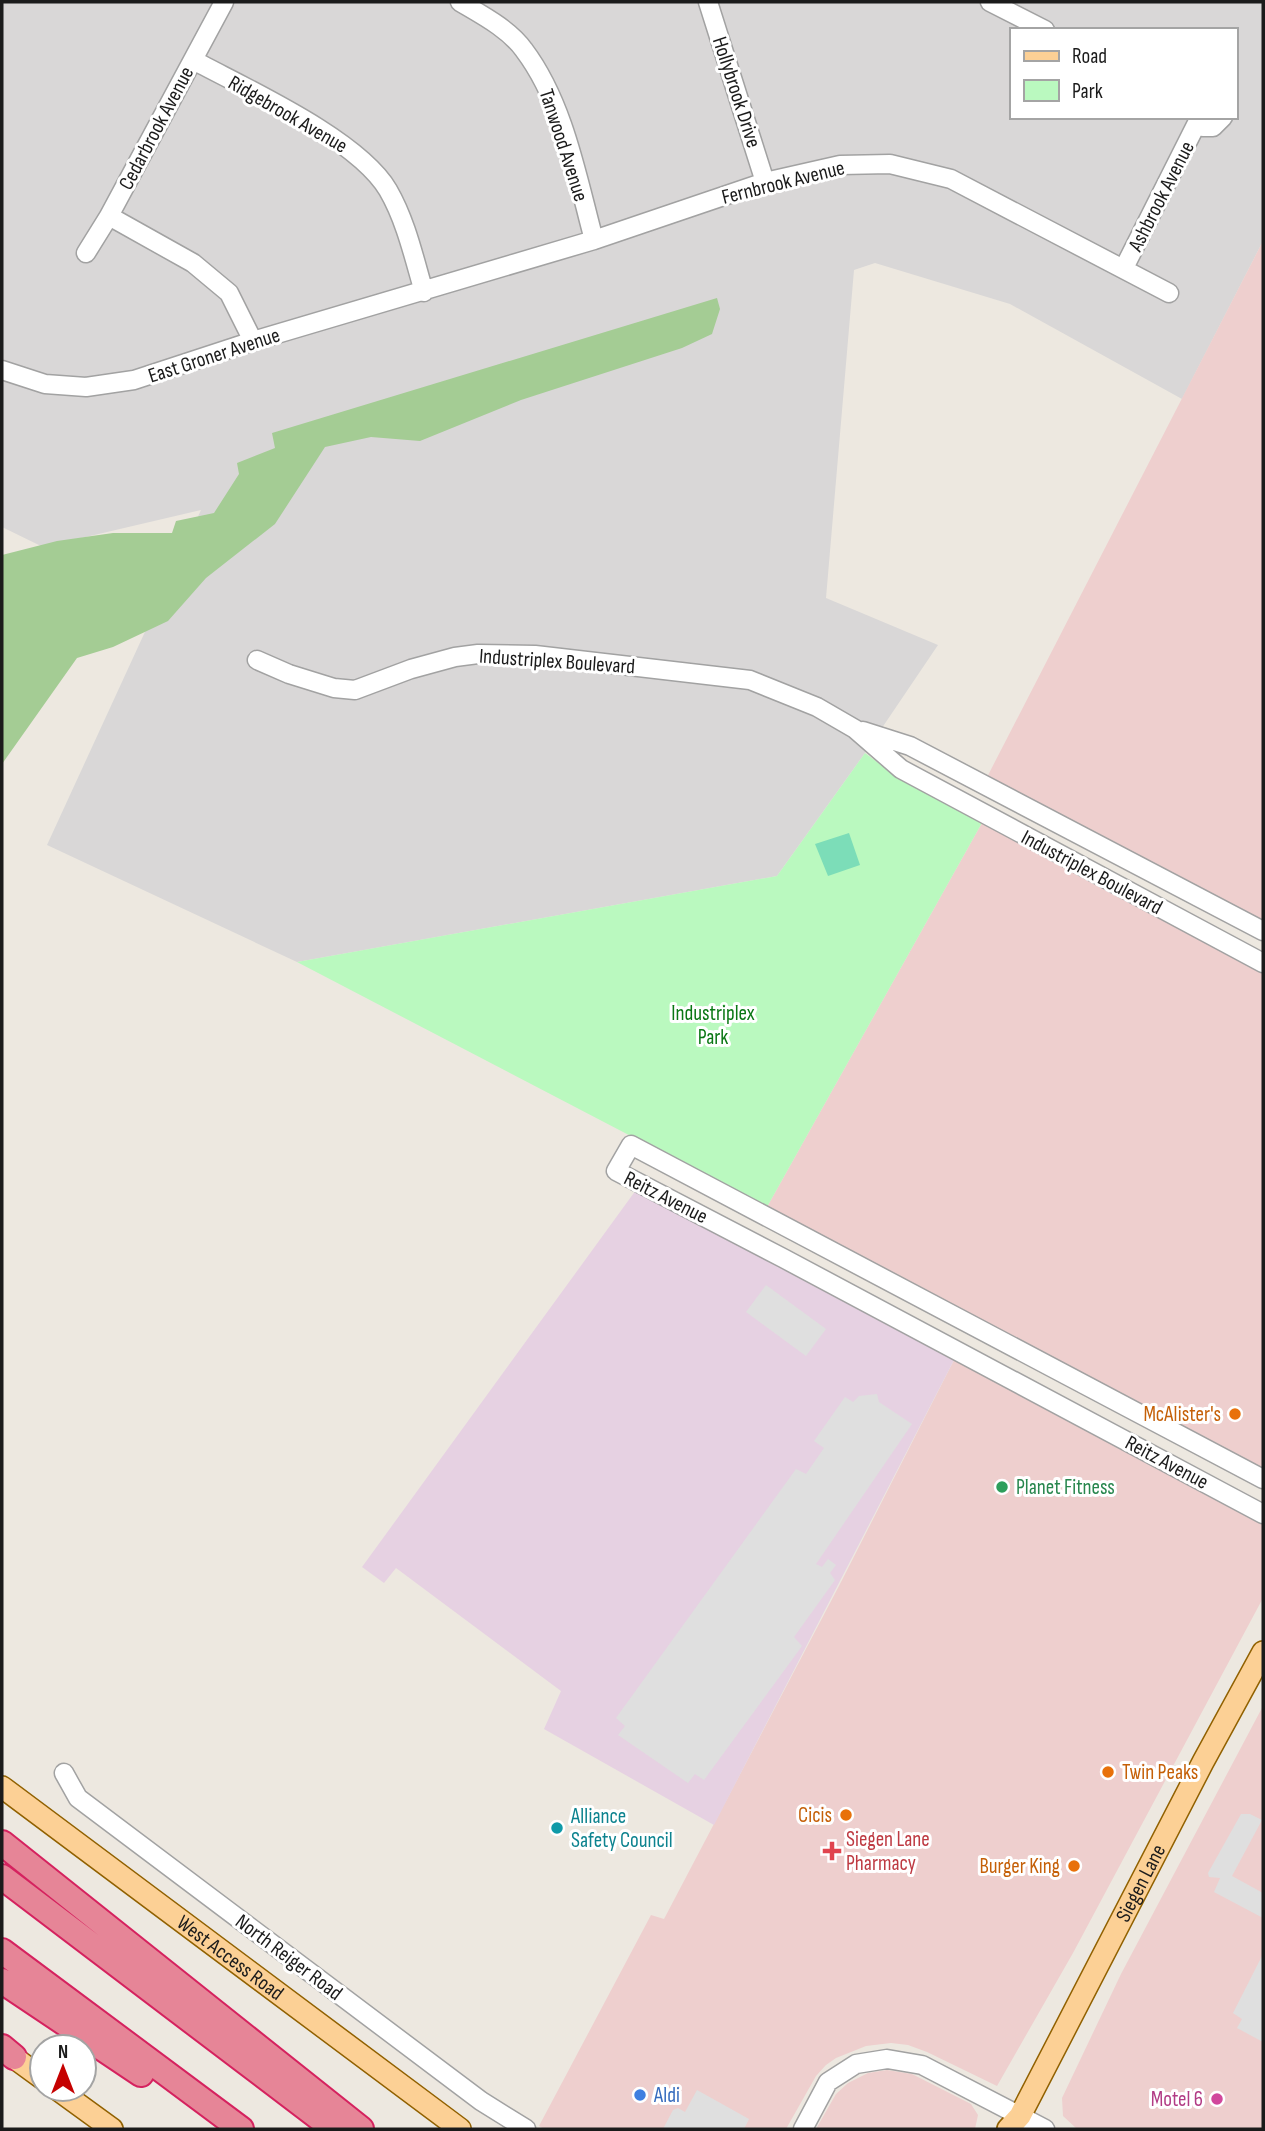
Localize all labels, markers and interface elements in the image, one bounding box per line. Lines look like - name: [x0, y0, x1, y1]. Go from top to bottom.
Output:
- legend: [1010, 28, 1237, 119]
- street label: Hollybrook Drive: [707, 34, 766, 151]
- text: Road: [1072, 44, 1107, 69]
- street label: Cedarbrook Avenue: [114, 62, 199, 194]
- street label: Ridgebrook Avenue: [224, 70, 352, 159]
- text: Park: [1072, 79, 1103, 104]
- street label: Tanwood Avenue: [534, 86, 593, 205]
- street label: Ashbrook Avenue: [1123, 137, 1200, 256]
- street label: Fernbrook Avenue: [719, 155, 847, 210]
- street label: East Groner Avenue: [145, 322, 283, 388]
- street label: Industriplex Boulevard: [478, 644, 636, 679]
- street label: Industriplex Boulevard: [1017, 825, 1167, 920]
- park label: Industriplex Park: [671, 1001, 755, 1050]
- street label: Reitz Avenue: [620, 1166, 712, 1229]
- place label: McAlister's: [1143, 1402, 1221, 1427]
- marker: McAlister's: [1227, 1406, 1243, 1422]
- street label: Reitz Avenue: [1121, 1430, 1213, 1495]
- place label: Planet Fitness: [1016, 1475, 1115, 1500]
- marker: Planet Fitness: [994, 1479, 1010, 1495]
- place label: Twin Peaks: [1122, 1760, 1198, 1785]
- marker: Twin Peaks: [1100, 1764, 1116, 1780]
- place label: Cicis: [798, 1803, 832, 1828]
- place label: Alliance Safety Council: [570, 1804, 673, 1853]
- marker: Cicis: [838, 1807, 854, 1823]
- marker: Alliance Safety Council: [549, 1820, 565, 1836]
- place label: Siegen Lane Pharmacy: [846, 1827, 930, 1876]
- street label: Siegen Lane: [1111, 1840, 1171, 1926]
- marker: Siegen Lane Pharmacy: [824, 1843, 840, 1859]
- place label: Burger King: [979, 1854, 1060, 1879]
- marker: Burger King: [1066, 1858, 1082, 1874]
- street label: North Reiger Road: [230, 1909, 347, 2006]
- street label: West Access Road: [172, 1910, 288, 2006]
- north arrow: [28, 2033, 98, 2103]
- text: N: [58, 2041, 68, 2064]
- place label: Aldi: [653, 2083, 680, 2108]
- marker: Aldi: [632, 2087, 648, 2103]
- place label: Motel 6: [1151, 2087, 1203, 2112]
- marker: Motel 6: [1209, 2091, 1225, 2107]

